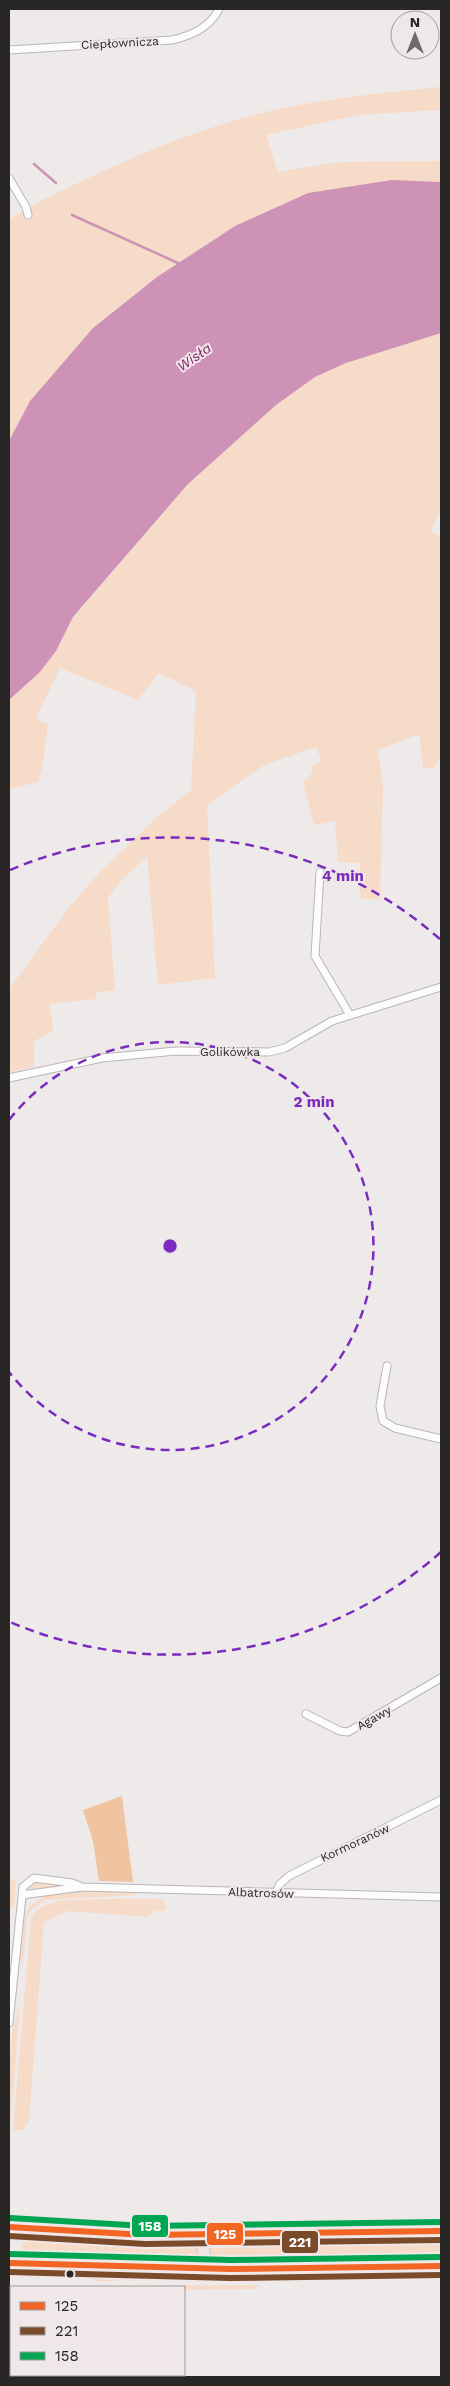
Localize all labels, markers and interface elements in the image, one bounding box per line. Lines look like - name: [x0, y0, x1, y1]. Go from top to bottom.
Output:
- north arrow: [390, 10, 440, 60]
- text: N: [410, 14, 420, 30]
- street label: Ciepłownicza: [81, 34, 159, 52]
- water label: Wisła: [174, 339, 214, 374]
- text: 4 min: [322, 867, 364, 885]
- street label: Golikówka: [200, 1045, 260, 1059]
- text: 2 min: [293, 1093, 335, 1111]
- centre of rings: [161, 1237, 179, 1255]
- street label: Agawy: [354, 1702, 394, 1733]
- street label: Kormoranów: [318, 1821, 392, 1865]
- street label: Albatrosów: [228, 1885, 294, 1901]
- line badge: 158: [131, 2214, 169, 2238]
- text: 158: [139, 2218, 162, 2234]
- line badge: 125: [206, 2222, 244, 2246]
- text: 125: [214, 2226, 236, 2242]
- line badge: 221: [281, 2230, 319, 2254]
- text: 221: [289, 2234, 311, 2250]
- unlabelled marker: [65, 2269, 75, 2279]
- legend: [10, 2286, 185, 2376]
- text: 125: [55, 2297, 78, 2315]
- text: 221: [55, 2322, 78, 2340]
- text: 158: [55, 2347, 79, 2365]

